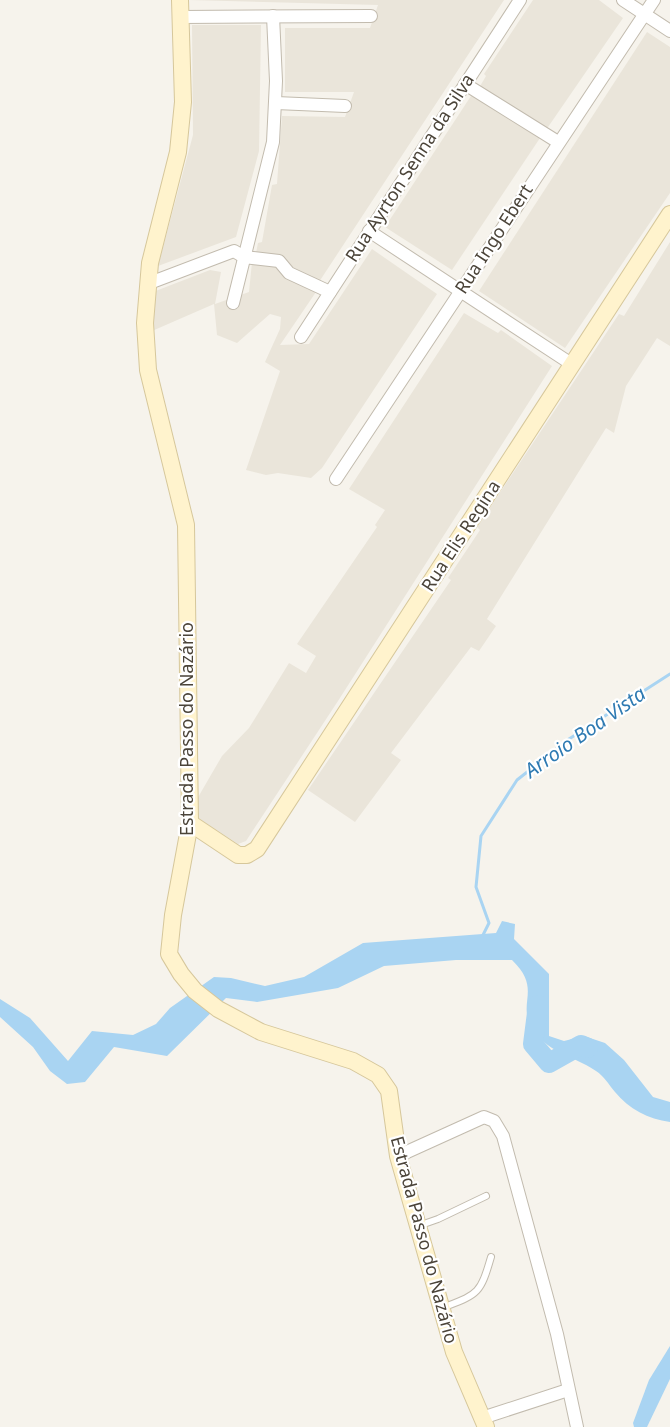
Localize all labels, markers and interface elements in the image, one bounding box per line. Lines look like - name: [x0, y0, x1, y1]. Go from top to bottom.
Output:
- street label: Rua Ayrton Senna da Silva: [339, 69, 479, 266]
- street label: Rua Ingo Ebert: [449, 179, 538, 298]
- street label: Rua Elis Regina: [415, 475, 505, 596]
- street label: Estrada Passo do Nazário: [174, 622, 198, 836]
- water label: Arroio Boa Vista: [517, 680, 651, 785]
- street label: Estrada Passo do Nazário: [386, 1133, 464, 1346]

